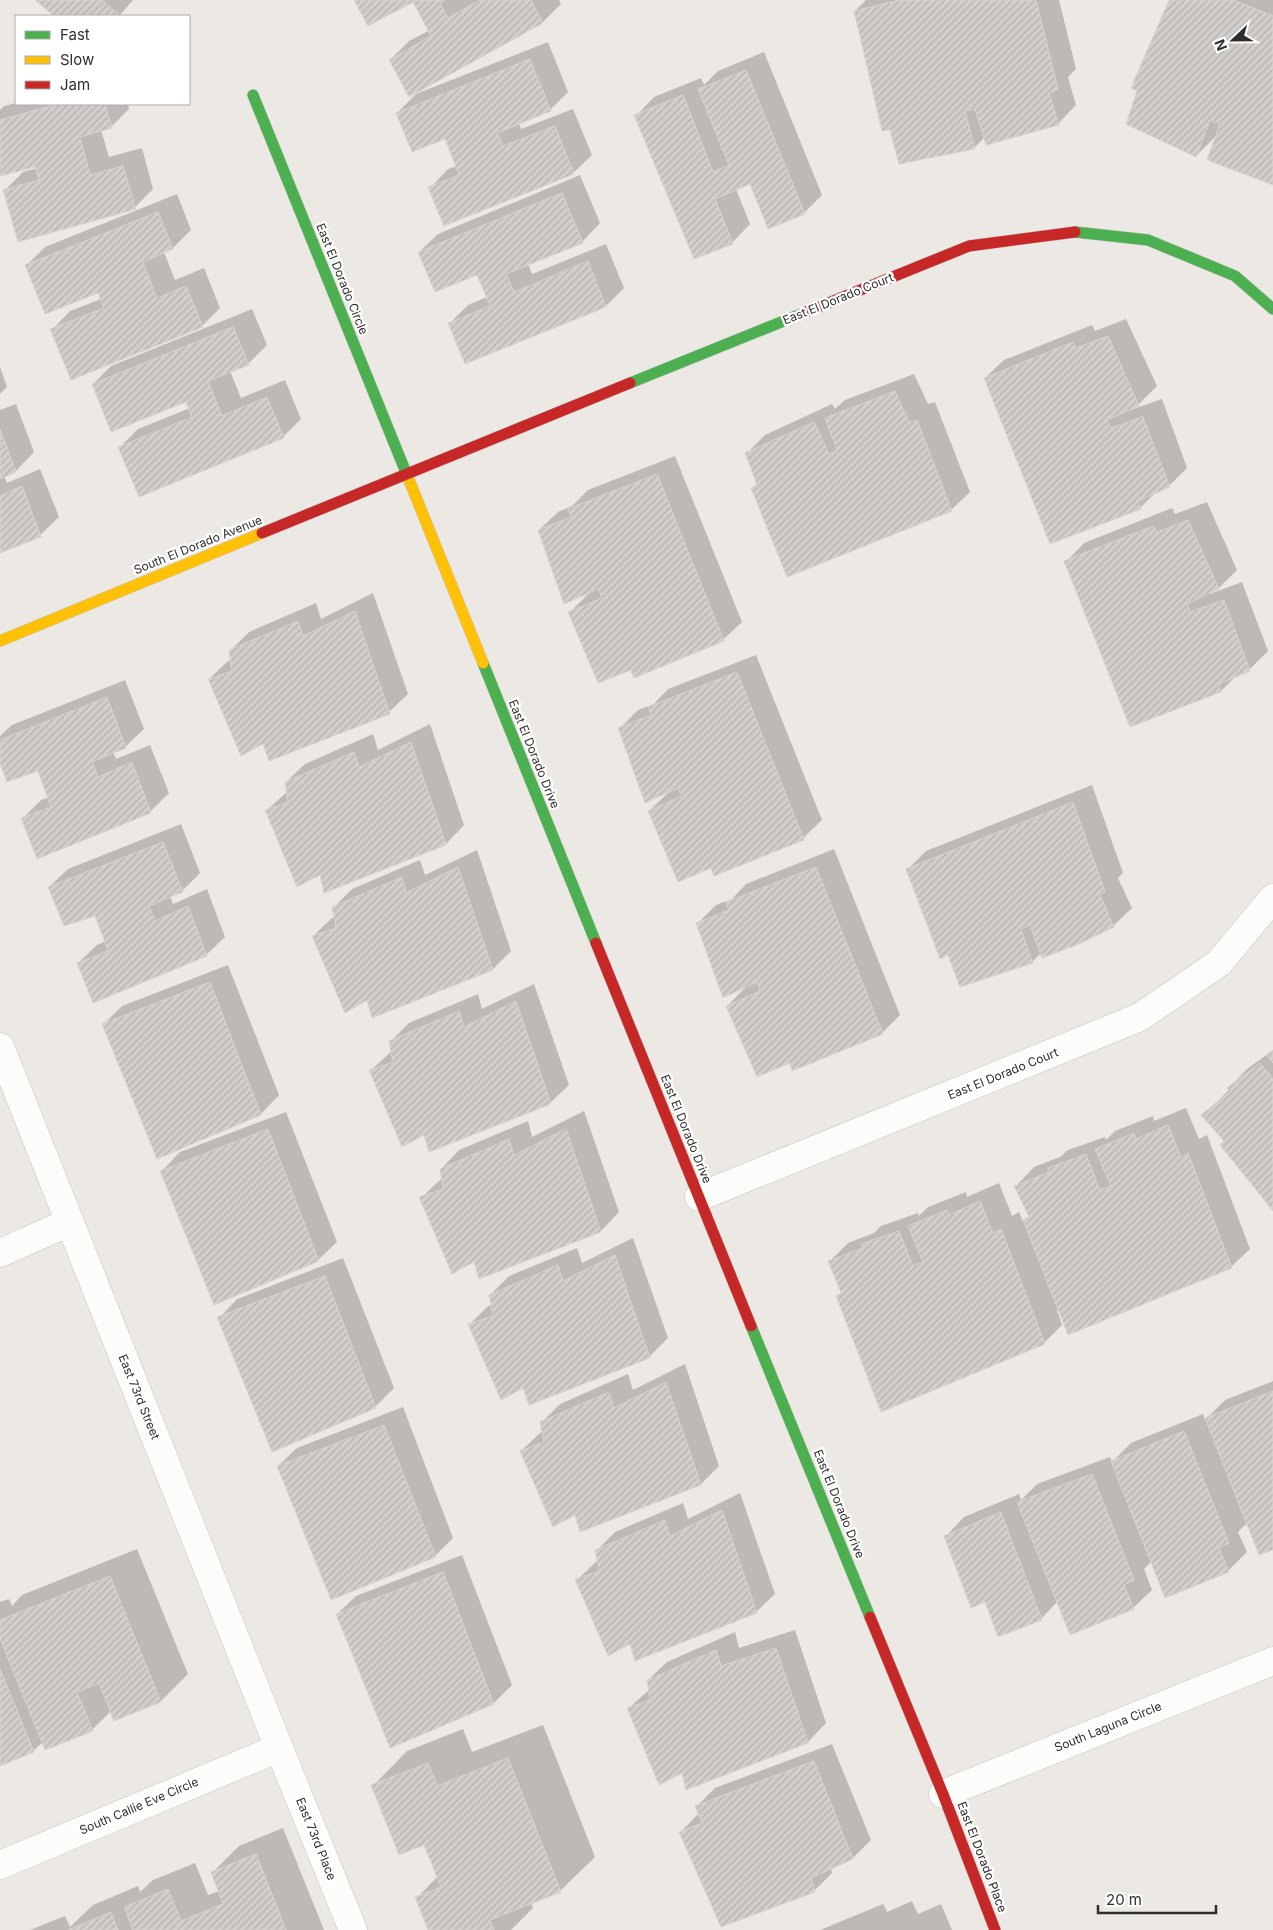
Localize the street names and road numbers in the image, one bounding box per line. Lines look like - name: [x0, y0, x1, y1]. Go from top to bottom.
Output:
- street label: East El Dorado Circle: [313, 221, 372, 337]
- street label: East El Dorado Court: [780, 269, 895, 328]
- street label: South El Dorado Avenue: [131, 512, 264, 577]
- street label: East El Dorado Drive: [506, 697, 563, 810]
- street label: East El Dorado Court: [945, 1044, 1060, 1103]
- street label: East El Dorado Drive: [658, 1072, 715, 1185]
- street label: East 73rd Street: [116, 1352, 163, 1442]
- street label: East El Dorado Drive: [811, 1447, 868, 1560]
- street label: South Laguna Circle: [1052, 1698, 1164, 1755]
- street label: South Callie Eve Circle: [77, 1774, 201, 1837]
- street label: East 73rd Place: [293, 1795, 340, 1882]
- street label: East El Dorado Place: [954, 1799, 1010, 1914]

